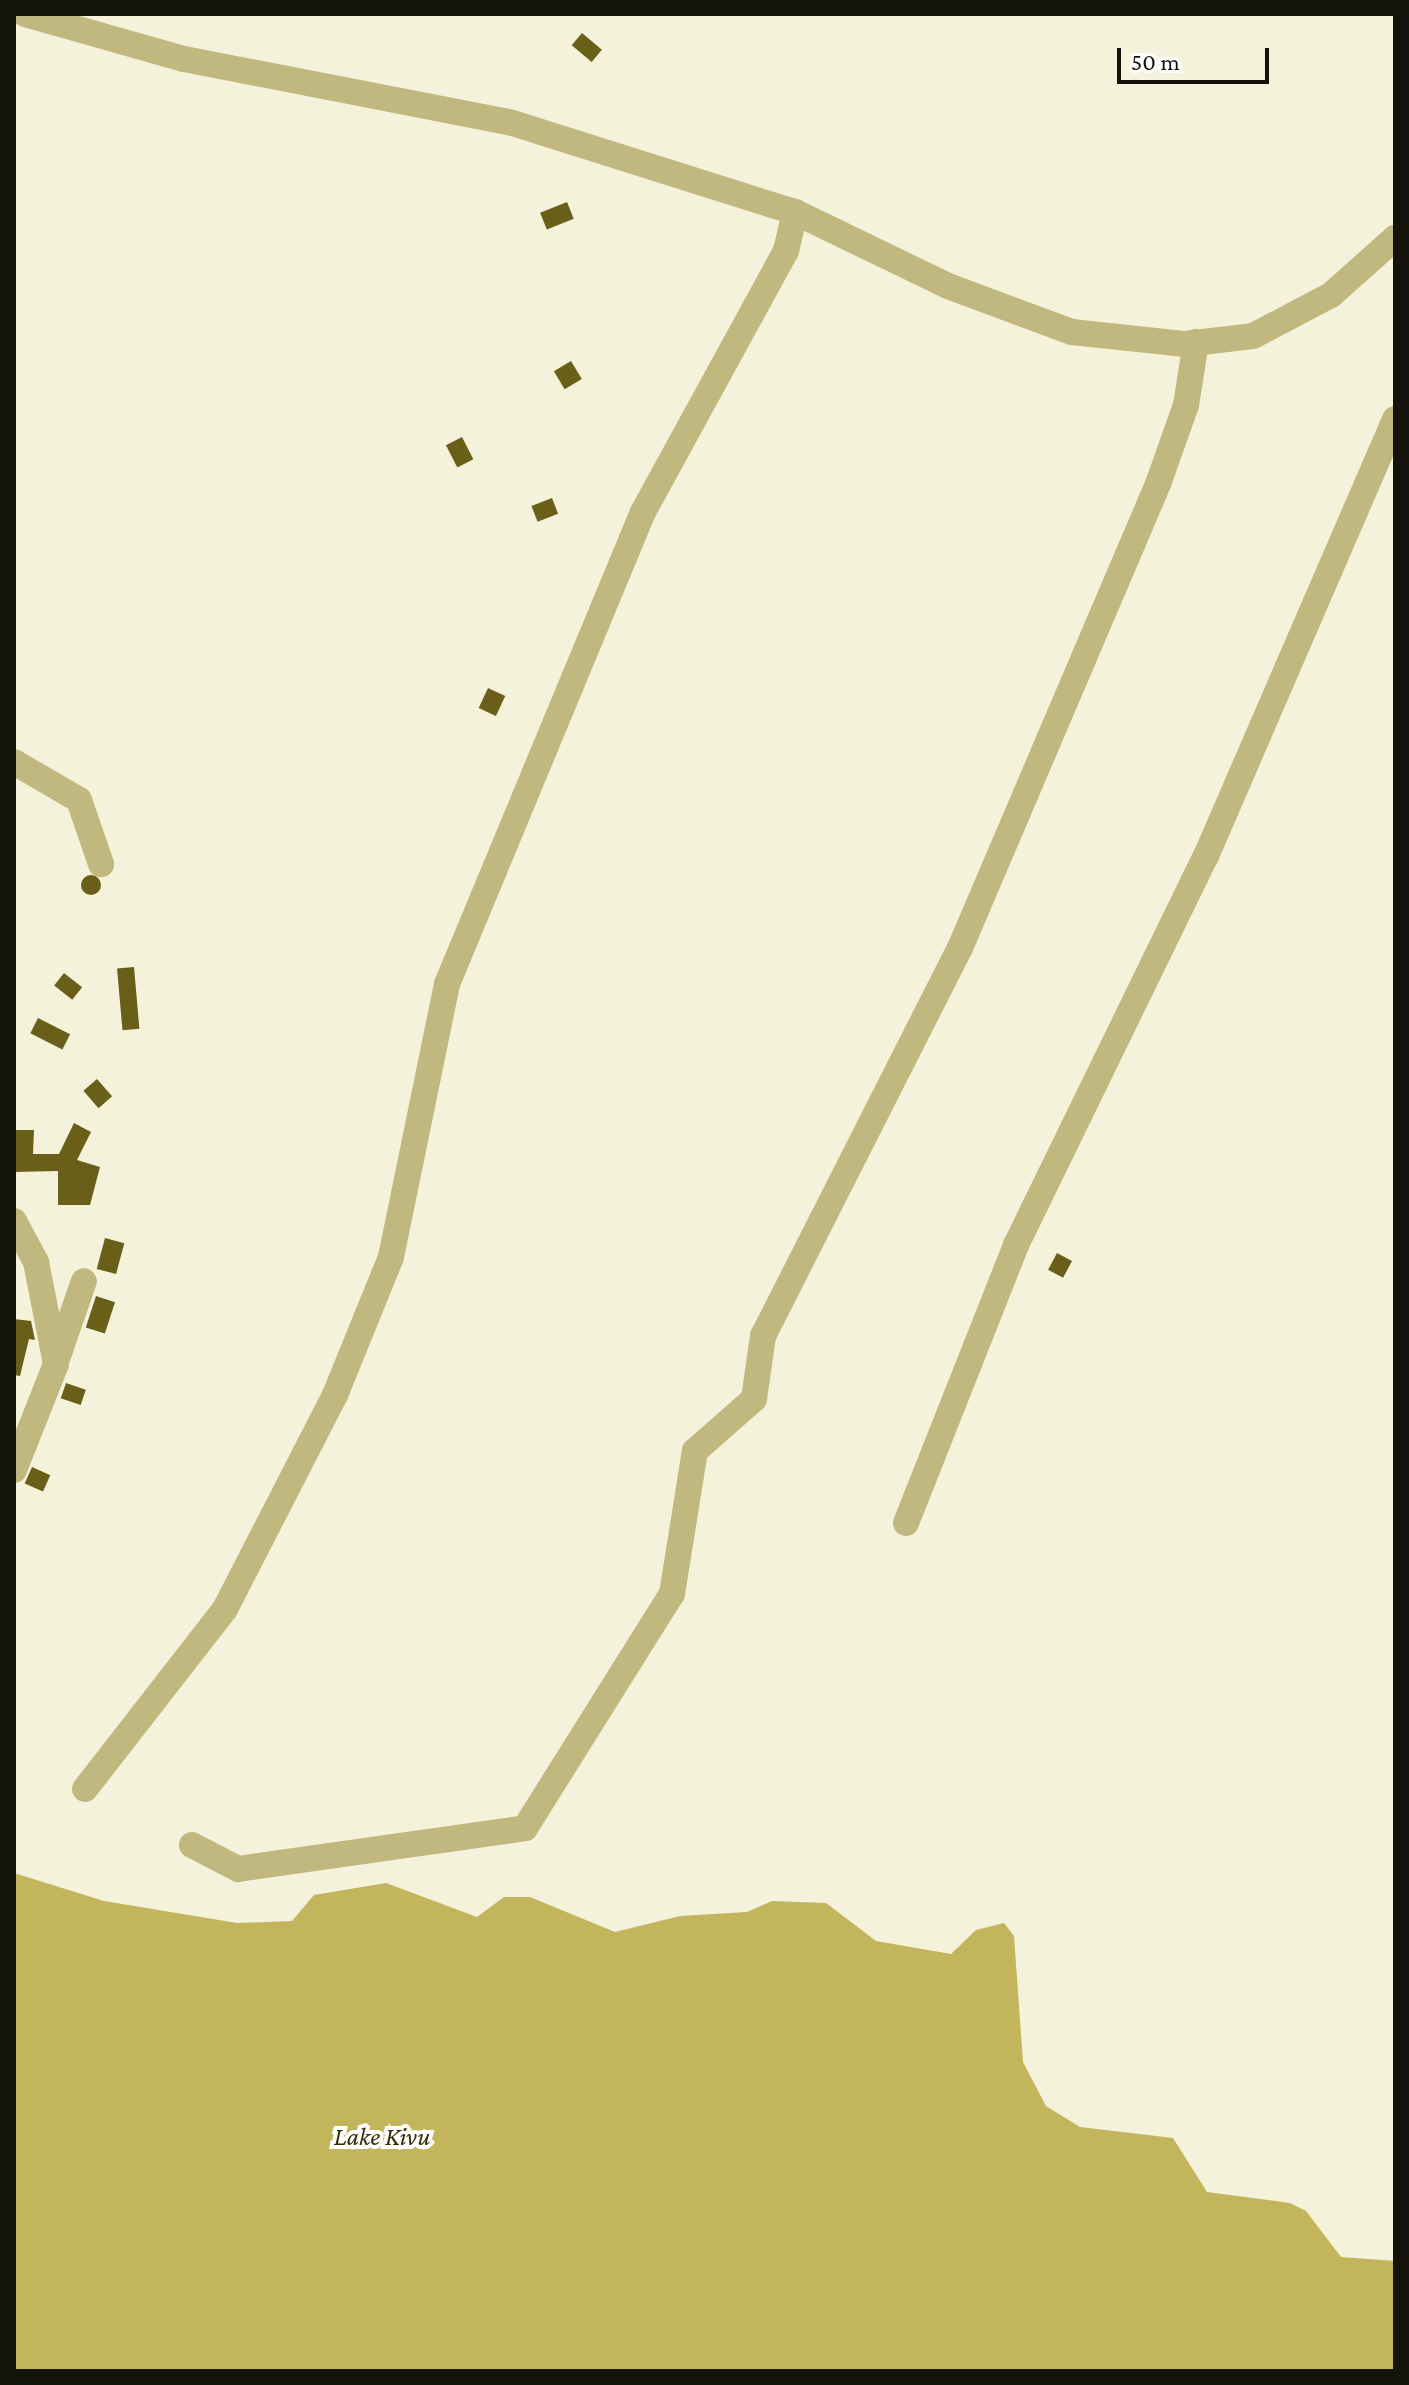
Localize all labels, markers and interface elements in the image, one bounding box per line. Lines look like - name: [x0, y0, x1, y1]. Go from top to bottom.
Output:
- scale bar: [1121, 32, 1273, 82]
- text: 50 m: [1131, 48, 1180, 75]
- water label: Lake Kivu: [334, 2121, 430, 2153]

